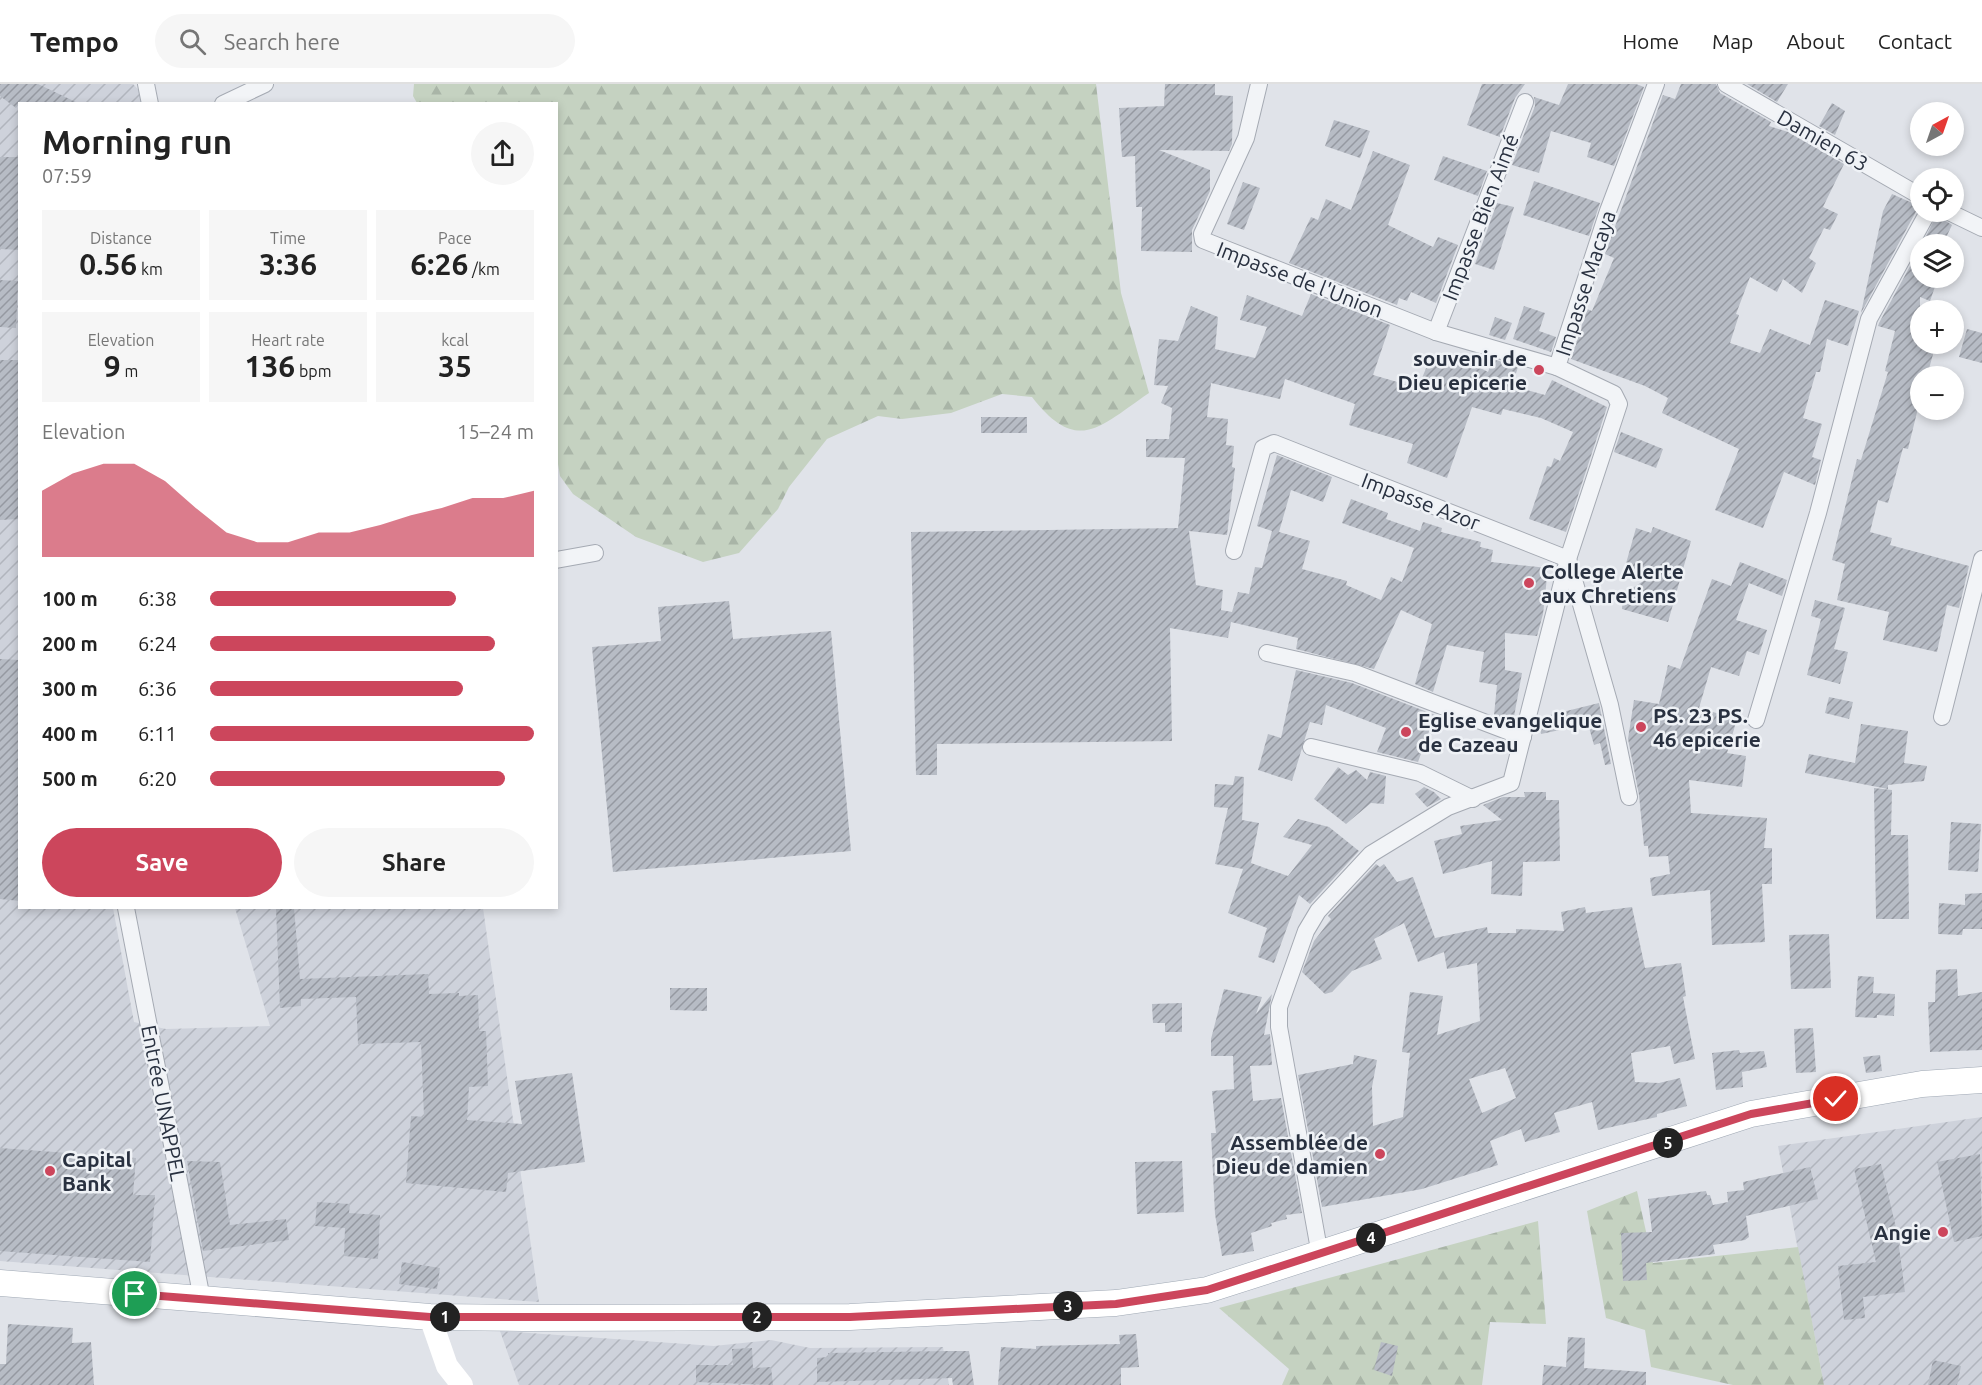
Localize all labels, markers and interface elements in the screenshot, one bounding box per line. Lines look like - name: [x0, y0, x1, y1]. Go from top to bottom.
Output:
- search box: [155, 14, 575, 68]
- icon: search: [176, 25, 209, 58]
- text: Tempo: [30, 26, 119, 57]
- text: Search here: [224, 29, 340, 54]
- text: Home: [1622, 29, 1679, 53]
- text: Map: [1712, 29, 1753, 53]
- text: About: [1786, 29, 1845, 53]
- text: Contact: [1878, 29, 1952, 53]
- north arrow: [1910, 102, 1964, 156]
- map controls: [1910, 102, 1964, 420]
- street label: Damien 63: [1773, 104, 1873, 176]
- button: share: [471, 122, 534, 185]
- text: Morning run: [42, 123, 232, 160]
- street label: Impasse Bien Aimé: [1437, 130, 1523, 304]
- text: 07:59: [42, 164, 92, 187]
- button: locate: [1910, 168, 1964, 222]
- street label: Impasse Macaya: [1550, 207, 1620, 359]
- text: Distance: [90, 229, 152, 247]
- text: Time: [270, 229, 306, 247]
- text: Pace: [438, 229, 472, 247]
- button: layers: [1910, 234, 1964, 288]
- street label: Impasse de l'Union: [1213, 236, 1387, 322]
- text: 0.56: [79, 247, 137, 281]
- text: 3:36: [259, 247, 317, 281]
- text: 6:26: [410, 247, 468, 281]
- text: km: [137, 260, 163, 278]
- text: /km: [468, 260, 500, 278]
- button: +: [1910, 300, 1964, 354]
- text: Elevation: [88, 331, 154, 349]
- text: Heart rate: [251, 331, 325, 349]
- text: kcal: [441, 331, 469, 349]
- place label: souvenir de Dieu epicerie: [1397, 346, 1527, 394]
- text: 9: [104, 349, 121, 383]
- text: 136: [245, 349, 295, 383]
- text: 35: [438, 349, 472, 383]
- text: m: [121, 362, 138, 380]
- text: bpm: [295, 362, 331, 380]
- marker: souvenir de Dieu epicerie: [1532, 363, 1546, 377]
- button: −: [1910, 366, 1964, 420]
- text: Elevation: [42, 420, 125, 443]
- text: 15–24 m: [457, 420, 534, 443]
- street label: Impasse Azor: [1358, 467, 1484, 535]
- place label: College Alerte aux Chretiens: [1541, 559, 1684, 607]
- marker: College Alerte aux Chretiens: [1522, 576, 1536, 590]
- text: 100 m: [42, 587, 98, 610]
- text: 6:38: [138, 587, 177, 610]
- text: 200 m: [42, 632, 98, 655]
- text: 6:24: [138, 632, 177, 655]
- text: 300 m: [42, 677, 98, 700]
- text: 6:36: [138, 677, 177, 700]
- place label: PS. 23 PS. 46 epicerie: [1653, 703, 1761, 751]
- place label: Eglise evangelique de Cazeau: [1418, 708, 1602, 756]
- marker: PS. 23 PS. 46 epicerie: [1634, 720, 1648, 734]
- text: 400 m: [42, 722, 98, 745]
- text: 6:11: [138, 722, 177, 745]
- marker: Eglise evangelique de Cazeau: [1399, 725, 1413, 739]
- text: 500 m: [42, 767, 98, 790]
- text: 6:20: [138, 767, 177, 790]
- button: Save: [42, 828, 282, 897]
- button: Share: [294, 828, 534, 897]
- street label: Entrée UNAPPEL: [137, 1023, 191, 1183]
- pin: [1810, 1073, 1861, 1124]
- icon: check: [1819, 1082, 1852, 1115]
- pin: 5: [1653, 1128, 1683, 1158]
- place label: Assemblée de Dieu de damien: [1216, 1130, 1368, 1178]
- text: 5: [1663, 1134, 1673, 1152]
- place label: Capital Bank: [62, 1147, 132, 1195]
- marker: Assemblée de Dieu de damien: [1373, 1147, 1387, 1161]
- marker: Capital Bank: [43, 1164, 57, 1178]
- place label: Angie: [1874, 1220, 1931, 1244]
- pin: 4: [1356, 1223, 1386, 1253]
- marker: Angie: [1936, 1225, 1950, 1239]
- text: 4: [1366, 1229, 1376, 1247]
- pin: [109, 1268, 160, 1319]
- icon: arrive: [118, 1277, 151, 1310]
- pin: 3: [1053, 1291, 1083, 1321]
- text: 3: [1063, 1297, 1073, 1315]
- pin: 1: [430, 1302, 460, 1332]
- pin: 2: [742, 1302, 772, 1332]
- text: 1: [440, 1308, 450, 1326]
- text: 2: [752, 1308, 762, 1326]

